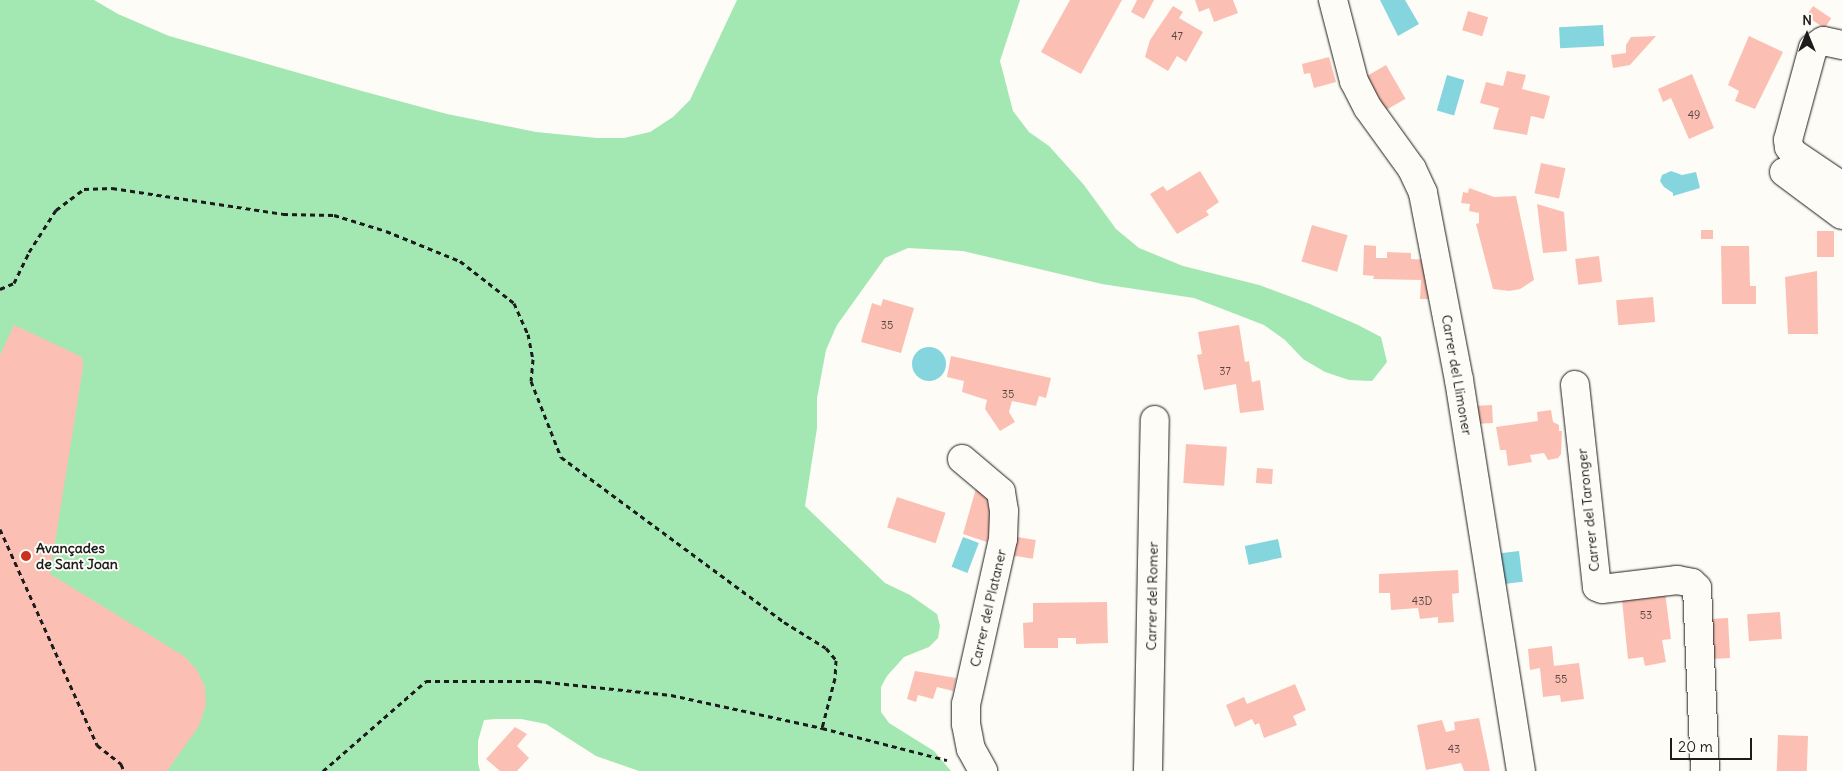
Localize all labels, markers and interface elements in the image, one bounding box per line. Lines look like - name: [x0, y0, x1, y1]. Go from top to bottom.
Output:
- north arrow: [1782, 10, 1832, 60]
- text: N: [1802, 11, 1812, 29]
- house number: 47: [1171, 29, 1183, 43]
- house number: 49: [1688, 108, 1700, 122]
- street label: Carrer del Llimoner: [1438, 313, 1476, 437]
- house number: 35: [881, 318, 893, 332]
- house number: 37: [1219, 364, 1231, 378]
- house number: 35: [1002, 387, 1014, 401]
- street label: Carrer del Taronger: [1573, 448, 1603, 572]
- place label: Avançades de Sant Joan: [36, 540, 118, 572]
- street label: Carrer del Romer: [1143, 541, 1161, 651]
- street label: Carrer del Plataner: [966, 547, 1010, 669]
- marker: Avançades de Sant Joan: [20, 550, 32, 562]
- house number: 43D: [1412, 594, 1432, 608]
- house number: 53: [1640, 608, 1652, 622]
- house number: 55: [1555, 672, 1567, 686]
- scale bar: [1672, 728, 1754, 760]
- text: 20 m: [1678, 737, 1713, 756]
- house number: 43: [1448, 742, 1460, 756]

